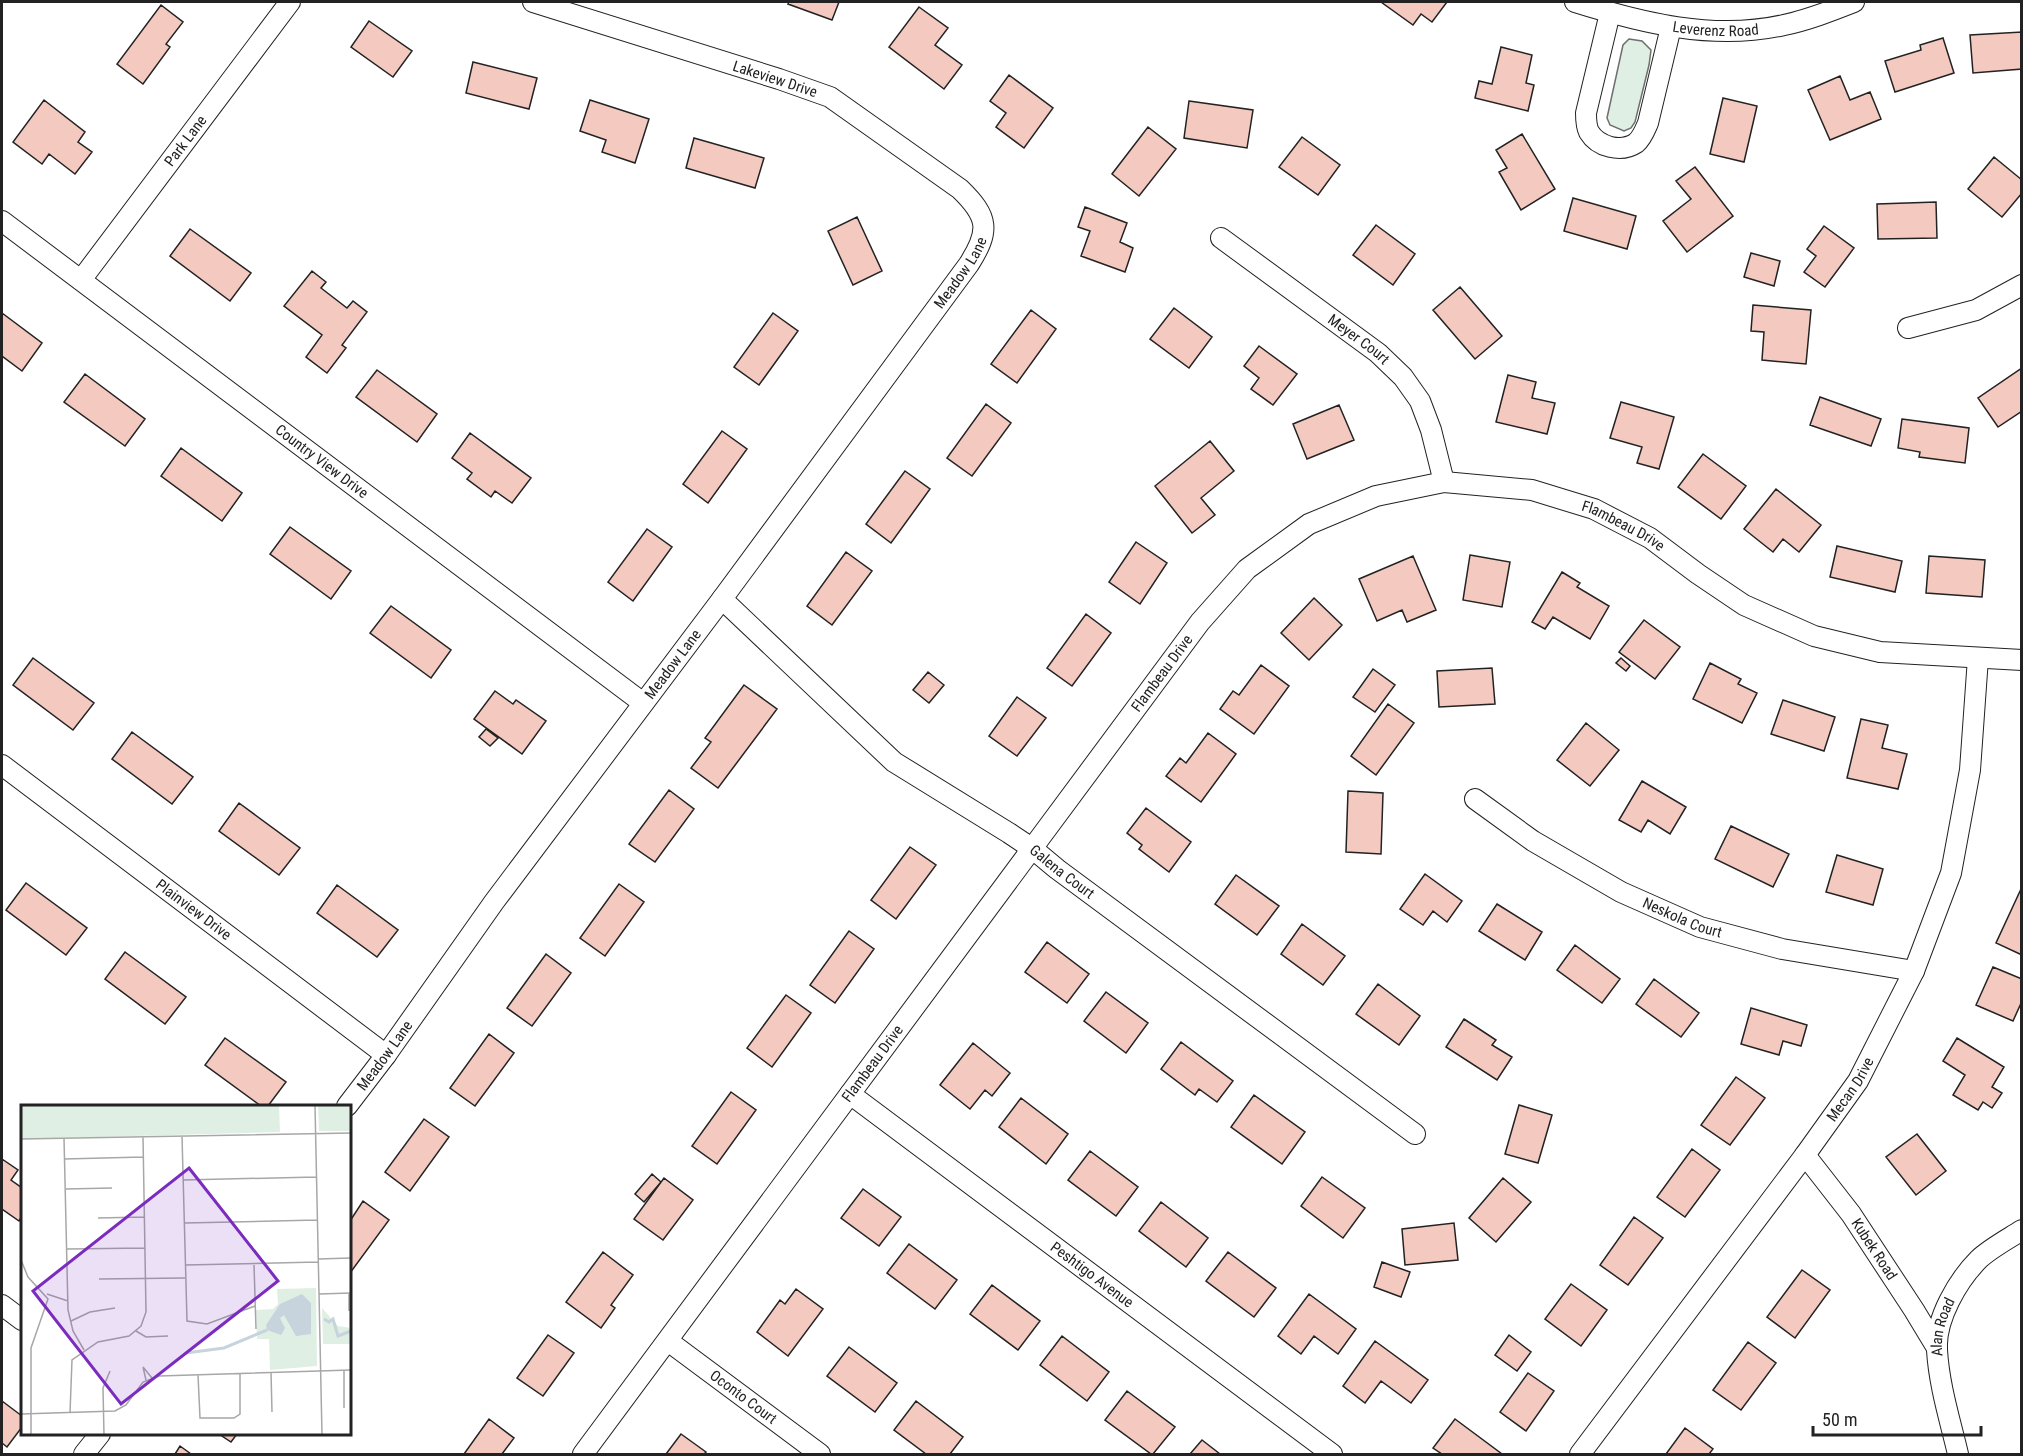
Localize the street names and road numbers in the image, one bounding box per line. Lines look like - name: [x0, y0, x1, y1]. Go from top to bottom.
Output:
- street label: Leverenz Road: [1671, 18, 1760, 40]
- street label: Lakeview Drive: [730, 57, 820, 101]
- street label: Park Lane: [161, 112, 210, 170]
- street label: Meadow Lane: [930, 235, 991, 312]
- street label: Meyer Court: [1325, 310, 1393, 368]
- street label: Country View Drive: [272, 421, 372, 502]
- street label: Flambeau Drive: [1580, 497, 1668, 555]
- street label: Meadow Lane: [641, 626, 705, 703]
- street label: Flambeau Drive: [1128, 631, 1196, 715]
- street label: Galena Court: [1026, 841, 1098, 903]
- street label: Plainview Drive: [152, 875, 235, 944]
- street label: Neskola Court: [1640, 894, 1724, 941]
- street label: Meadow Lane: [353, 1017, 416, 1094]
- street label: Flambeau Drive: [838, 1022, 907, 1106]
- street label: Mecan Drive: [1823, 1054, 1878, 1125]
- street label: Kubek Road: [1847, 1215, 1901, 1284]
- street label: Peshtigo Avenue: [1047, 1238, 1137, 1312]
- street label: Alan Road: [1928, 1295, 1959, 1357]
- street label: Oconto Court: [706, 1366, 780, 1428]

